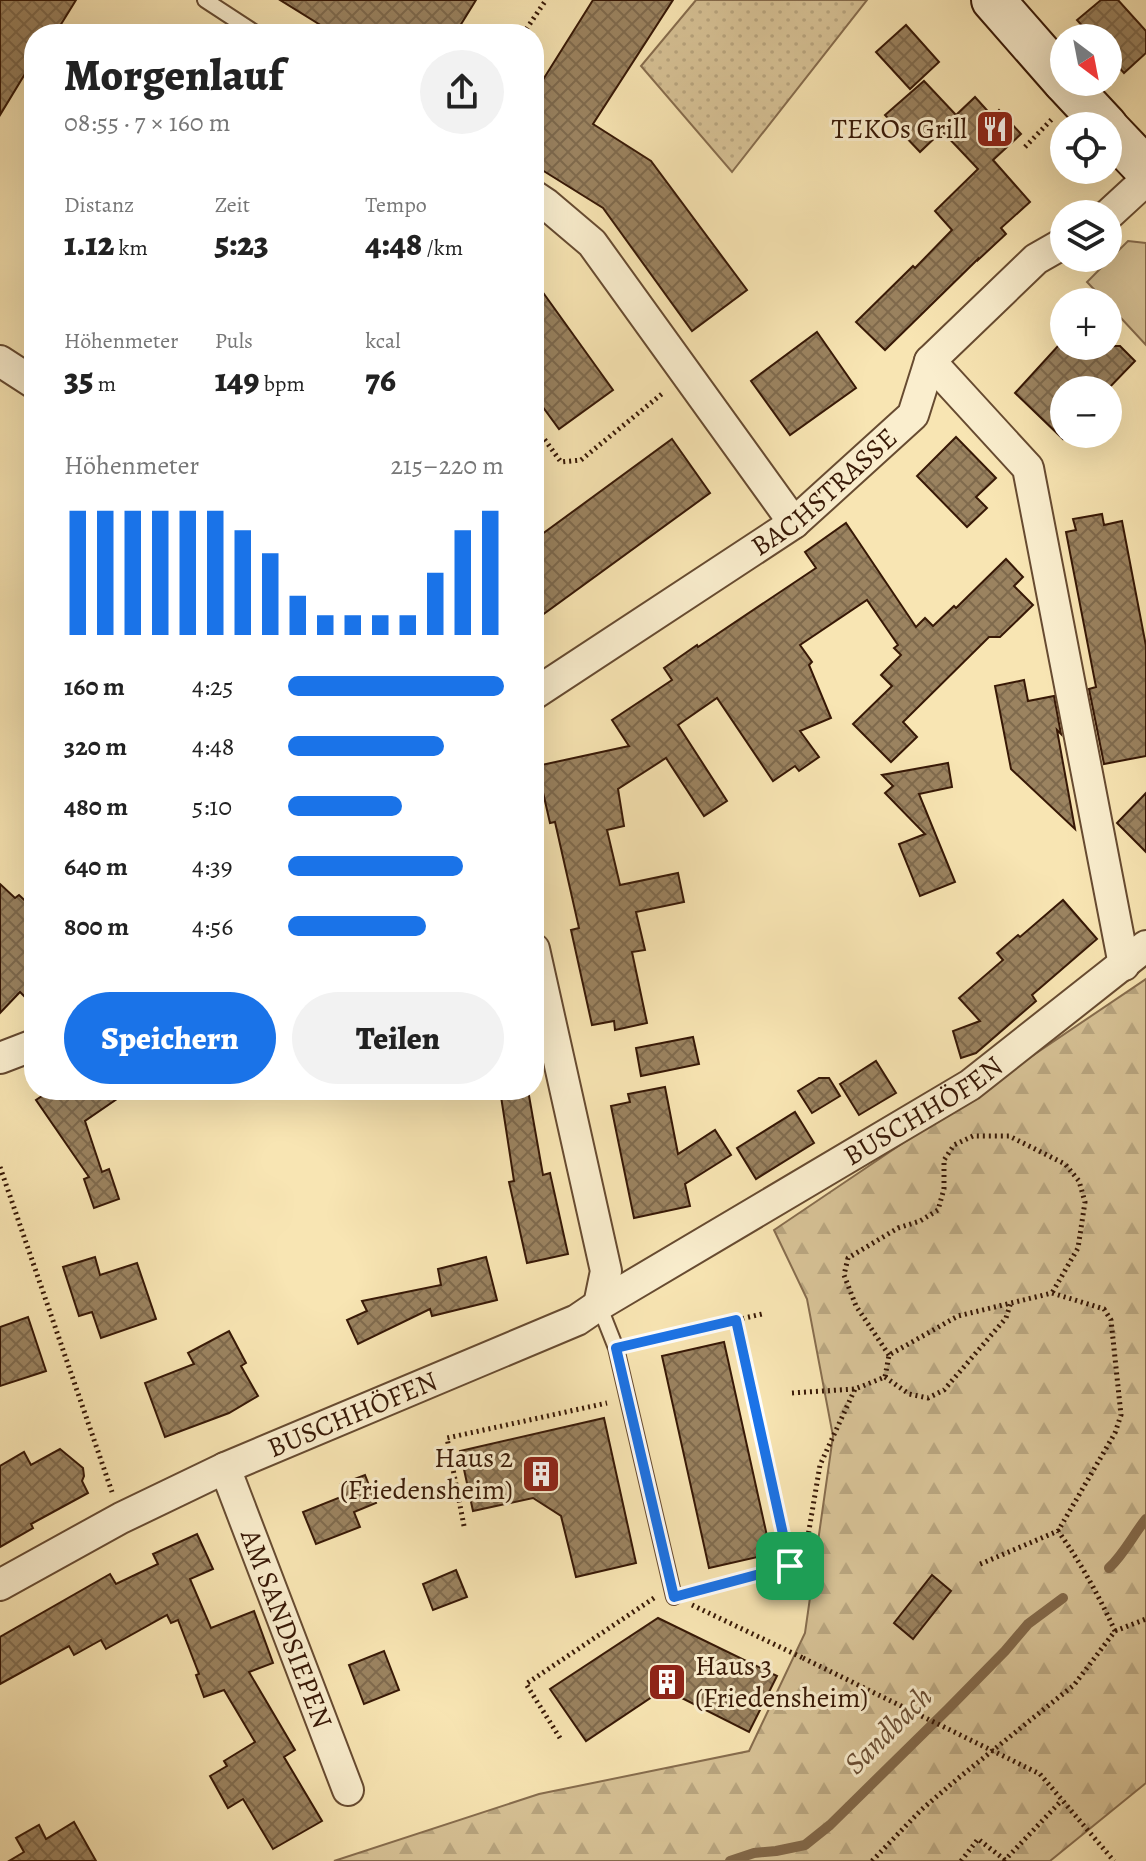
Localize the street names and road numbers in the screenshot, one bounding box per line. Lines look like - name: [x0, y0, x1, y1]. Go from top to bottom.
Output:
- street label: BACHSTRASSE: [744, 419, 906, 565]
- street label: BUSCHHÖFEN: [837, 1047, 1011, 1175]
- street label: BUSCHHÖFEN: [262, 1362, 443, 1467]
- street label: AM SANDSIEPEN: [231, 1523, 342, 1734]

